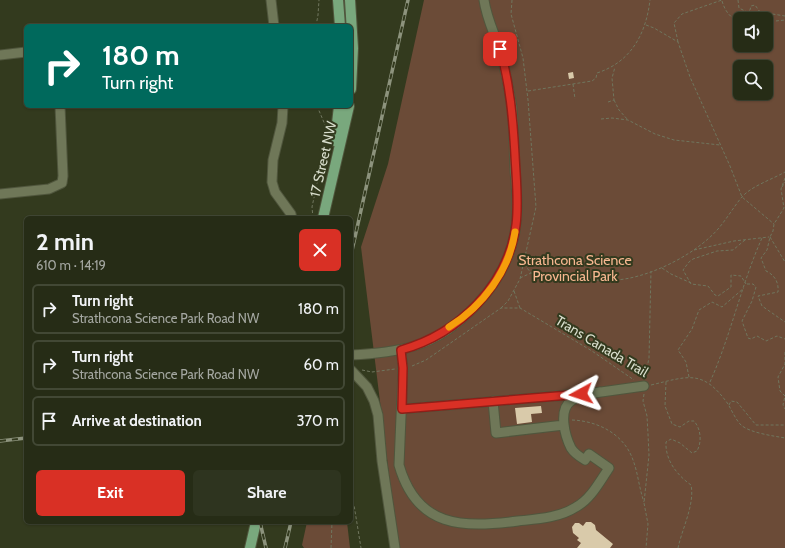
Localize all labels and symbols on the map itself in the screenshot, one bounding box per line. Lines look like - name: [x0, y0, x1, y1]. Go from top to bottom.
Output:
- pin: [483, 32, 517, 66]
- street label: 17 Street NW: [306, 119, 341, 199]
- park label: Strathcona Science Provincial Park: [518, 251, 632, 285]
- street label: Trans Canada Trail: [552, 311, 652, 381]
- position arrow: [560, 373, 602, 415]

